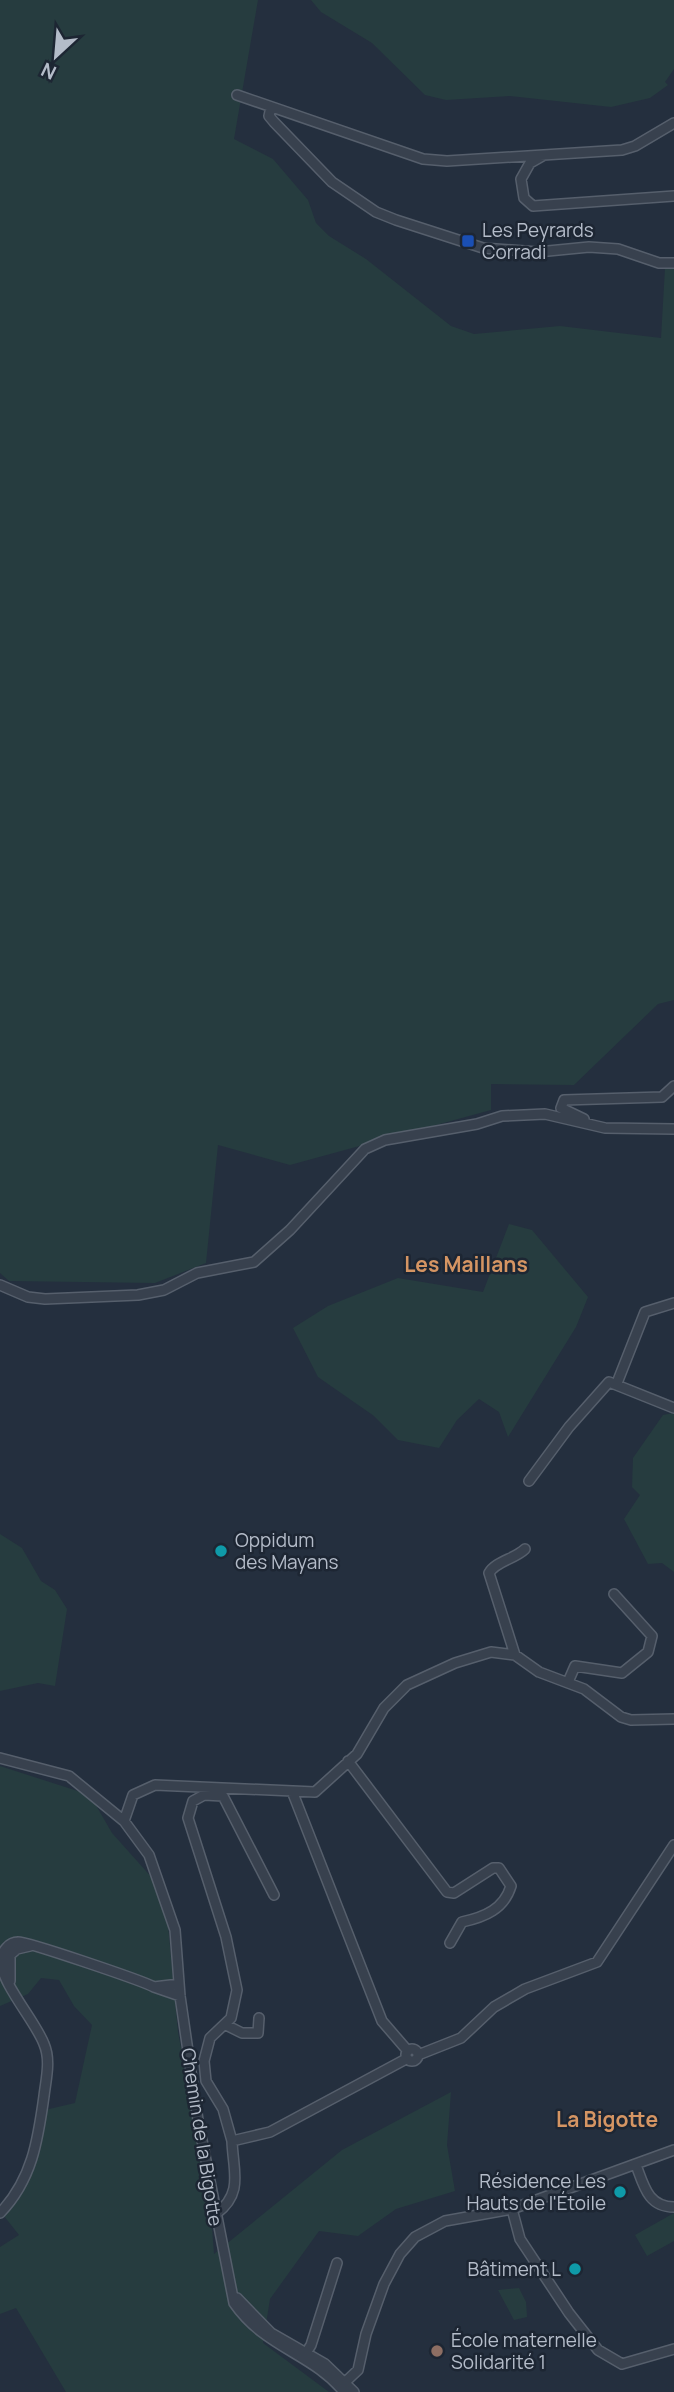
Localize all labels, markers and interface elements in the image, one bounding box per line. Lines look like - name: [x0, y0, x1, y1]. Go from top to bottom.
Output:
- north arrow: [21, 21, 91, 91]
- text: N: [37, 57, 60, 86]
- place label: Les Peyrards Corradi: [482, 217, 594, 265]
- marker: Les Peyrards Corradi: [460, 233, 476, 249]
- district label: Les Maillans: [404, 1250, 528, 1278]
- place label: Oppidum des Mayans: [235, 1527, 339, 1575]
- marker: Oppidum des Mayans: [213, 1543, 229, 1559]
- street label: Chemin de la Bigotte: [175, 2046, 229, 2228]
- district label: La Bigotte: [556, 2105, 658, 2133]
- place label: Résidence Les Hauts de l'Étoile: [466, 2168, 606, 2216]
- marker: Résidence Les Hauts de l'Étoile: [612, 2184, 628, 2200]
- place label: Bâtiment L: [467, 2256, 561, 2282]
- marker: Bâtiment L: [567, 2261, 583, 2277]
- place label: École maternelle Solidarité 1: [451, 2327, 597, 2375]
- marker: École maternelle Solidarité 1: [429, 2343, 445, 2359]

